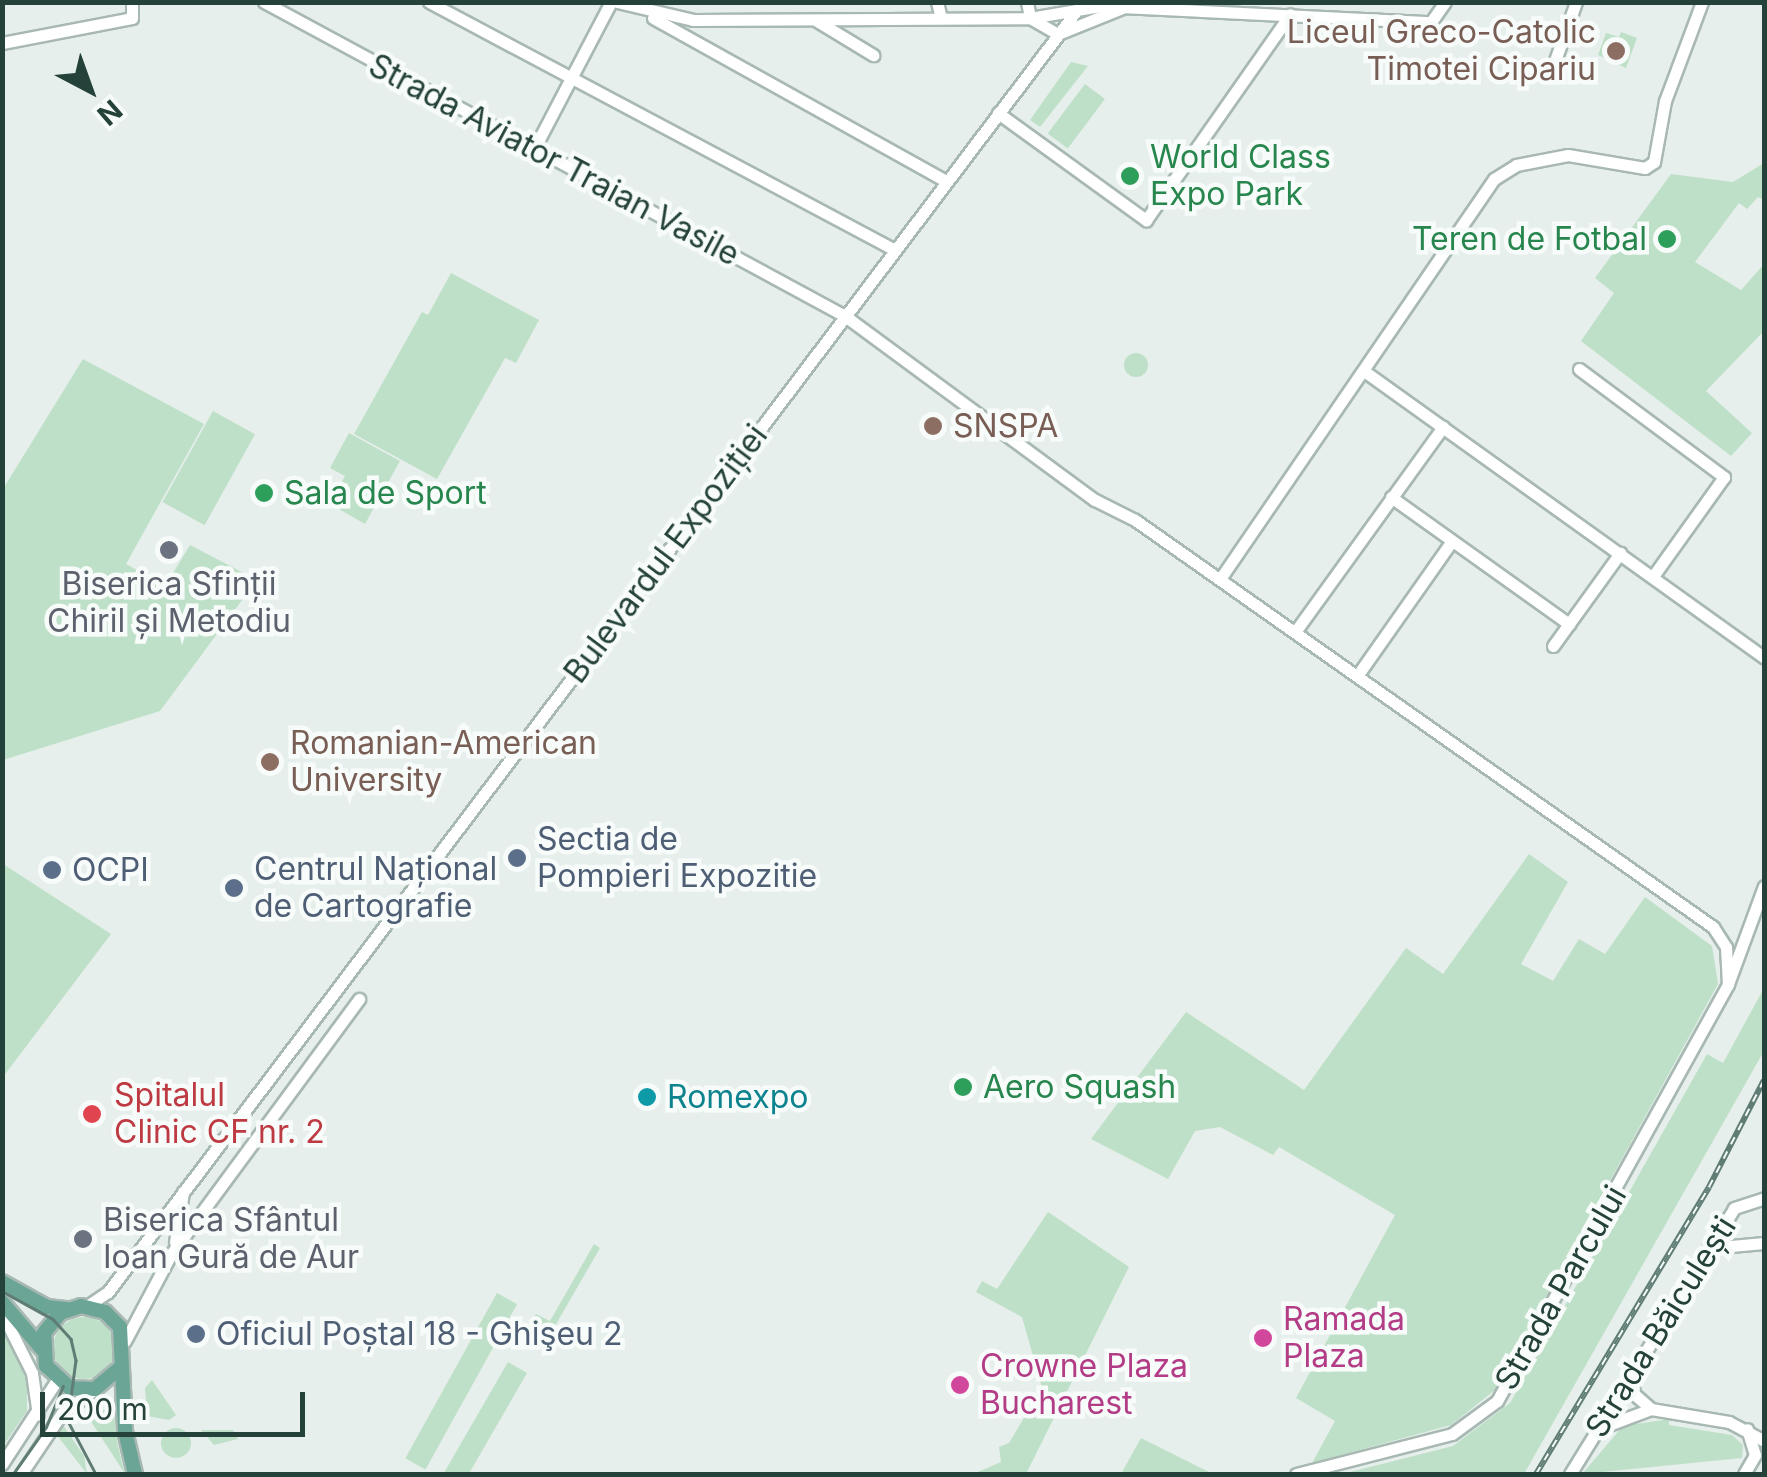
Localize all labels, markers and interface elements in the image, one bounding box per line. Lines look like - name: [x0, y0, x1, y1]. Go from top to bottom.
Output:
- place label: Liceul Greco-Catolic Timotei Cipariu: [1287, 14, 1596, 89]
- north arrow: [40, 40, 140, 140]
- marker: Liceul Greco-Catolic Timotei Cipariu: [1605, 40, 1627, 62]
- street label: Strada Aviator Traian Vasile: [362, 46, 746, 274]
- text: N: [90, 93, 129, 132]
- place label: World Class Expo Park: [1150, 139, 1331, 214]
- marker: World Class Expo Park: [1119, 165, 1141, 187]
- place label: Teren de Fotbal: [1412, 220, 1647, 258]
- marker: Teren de Fotbal: [1656, 228, 1678, 250]
- place label: SNSPA: [953, 407, 1058, 445]
- marker: SNSPA: [922, 415, 944, 437]
- street label: Bulevardul Expoziției: [556, 417, 776, 691]
- place label: Sala de Sport: [284, 474, 487, 512]
- marker: Sala de Sport: [253, 482, 275, 504]
- marker: Biserica Sfinții Chiril și Metodiu: [158, 539, 180, 561]
- place label: Biserica Sfinții Chiril și Metodiu: [47, 566, 291, 641]
- place label: Romanian-American University: [290, 725, 597, 800]
- marker: Romanian-American University: [259, 751, 281, 773]
- place label: Sectia de Pompieri Expozitie: [537, 821, 817, 896]
- marker: Sectia de Pompieri Expozitie: [506, 847, 528, 869]
- place label: OCPI: [72, 851, 149, 889]
- place label: Centrul Național de Cartografie: [254, 851, 497, 926]
- marker: OCPI: [41, 859, 63, 881]
- marker: Centrul Național de Cartografie: [223, 877, 245, 899]
- place label: Aero Squash: [983, 1068, 1176, 1106]
- marker: Aero Squash: [952, 1076, 974, 1098]
- place label: Spitalul Clinic CF nr. 2: [114, 1077, 325, 1152]
- place label: Romexpo: [667, 1078, 809, 1116]
- marker: Romexpo: [636, 1086, 658, 1108]
- marker: Spitalul Clinic CF nr. 2: [79, 1101, 105, 1127]
- street label: Strada Parcului: [1487, 1179, 1635, 1397]
- place label: Biserica Sfântul Ioan Gură de Aur: [103, 1202, 359, 1277]
- street label: Strada Băiculești: [1578, 1210, 1744, 1444]
- marker: Biserica Sfântul Ioan Gură de Aur: [72, 1228, 94, 1250]
- place label: Ramada Plaza: [1283, 1301, 1405, 1376]
- place label: Oficiul Poștal 18 - Ghişeu 2: [216, 1315, 623, 1353]
- marker: Oficiul Poștal 18 - Ghişeu 2: [185, 1323, 207, 1345]
- marker: Ramada Plaza: [1252, 1327, 1274, 1349]
- place label: Crowne Plaza Bucharest: [980, 1348, 1188, 1423]
- scale bar: [45, 1372, 310, 1434]
- marker: Crowne Plaza Bucharest: [949, 1374, 971, 1396]
- text: 200 m: [57, 1391, 148, 1427]

